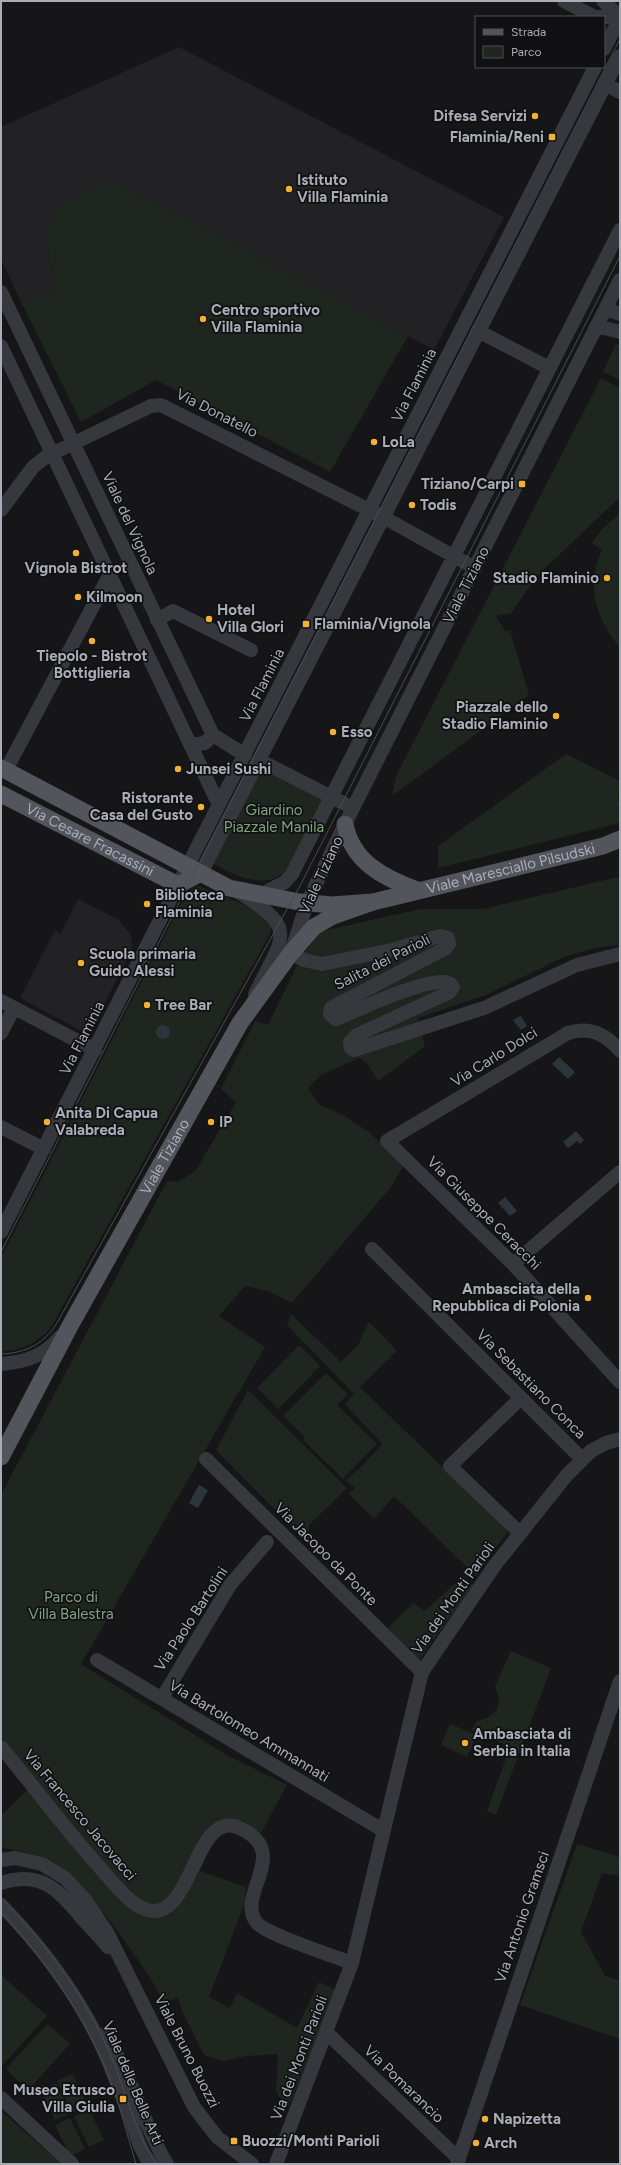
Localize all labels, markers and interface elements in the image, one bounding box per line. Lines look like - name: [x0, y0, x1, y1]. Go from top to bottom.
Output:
- legend: [475, 16, 605, 68]
- text: Strada: [511, 25, 546, 39]
- text: Parco: [511, 45, 541, 59]
- place label: Difesa Servizi: [434, 107, 527, 125]
- marker: Difesa Servizi: [530, 111, 540, 121]
- place label: Flaminia/Reni: [450, 128, 544, 146]
- marker: Flaminia/Reni: [547, 132, 557, 142]
- place label: Istituto Villa Flaminia: [297, 171, 388, 206]
- marker: Istituto Villa Flaminia: [284, 184, 294, 194]
- place label: Centro sportivo Villa Flaminia: [211, 301, 320, 336]
- marker: Centro sportivo Villa Flaminia: [198, 314, 208, 324]
- street label: Via Flaminia: [388, 345, 440, 425]
- street label: Via Donatello: [173, 385, 261, 441]
- place label: LoLa: [382, 433, 415, 451]
- marker: LoLa: [369, 437, 379, 447]
- street label: Viale del Vignola: [98, 469, 162, 577]
- place label: Tiziano/Carpi: [421, 475, 514, 493]
- marker: Tiziano/Carpi: [517, 479, 527, 489]
- place label: Todis: [420, 496, 456, 514]
- marker: Todis: [407, 500, 417, 510]
- street label: Viale Tiziano: [439, 543, 493, 627]
- marker: Vignola Bistrot: [71, 548, 81, 558]
- place label: Vignola Bistrot: [25, 559, 127, 577]
- place label: Stadio Flaminio: [493, 569, 599, 587]
- marker: Stadio Flaminio: [602, 573, 612, 583]
- place label: Kilmoon: [86, 588, 143, 606]
- marker: Kilmoon: [73, 592, 83, 602]
- place label: Hotel Villa Glori: [217, 601, 284, 636]
- marker: Hotel Villa Glori: [204, 614, 214, 624]
- place label: Flaminia/Vignola: [314, 615, 431, 633]
- marker: Flaminia/Vignola: [301, 619, 311, 629]
- marker: Tiepolo - Bistrot Bottiglieria: [87, 636, 97, 646]
- street label: Via Flaminia: [236, 645, 288, 725]
- place label: Tiepolo - Bistrot Bottiglieria: [37, 647, 147, 682]
- place label: Piazzale dello Stadio Flaminio: [442, 698, 548, 733]
- marker: Piazzale dello Stadio Flaminio: [551, 711, 561, 721]
- place label: Esso: [341, 723, 373, 741]
- marker: Esso: [328, 727, 338, 737]
- place label: Junsei Sushi: [186, 760, 271, 778]
- marker: Junsei Sushi: [173, 764, 183, 774]
- place label: Ristorante Casa del Gusto: [90, 789, 194, 824]
- street label: Via Cesare Fracassini: [23, 799, 157, 880]
- park label: Giardino Piazzale Manila: [224, 801, 324, 836]
- marker: Ristorante Casa del Gusto: [196, 802, 206, 812]
- street label: Viale Tiziano: [295, 833, 347, 917]
- street label: Viale Maresciallo Pilsudski: [424, 839, 597, 898]
- place label: Biblioteca Flaminia: [155, 886, 224, 921]
- marker: Biblioteca Flaminia: [142, 899, 152, 909]
- street label: Salita dei Parioli: [331, 930, 433, 994]
- place label: Scuola primaria Guido Alessi: [89, 945, 196, 980]
- marker: Scuola primaria Guido Alessi: [76, 958, 86, 968]
- place label: Tree Bar: [155, 996, 212, 1014]
- street label: Via Flaminia: [56, 998, 108, 1078]
- marker: Tree Bar: [142, 1000, 152, 1010]
- street label: Via Carlo Dolci: [448, 1023, 540, 1091]
- place label: Anita Di Capua Valabreda: [55, 1104, 158, 1139]
- place label: IP: [219, 1113, 232, 1131]
- street label: Viale Tiziano: [136, 1115, 193, 1198]
- marker: Anita Di Capua Valabreda: [42, 1117, 52, 1127]
- marker: IP: [206, 1117, 216, 1127]
- street label: Via Giuseppe Ceracchi: [424, 1153, 544, 1273]
- place label: Ambasciata della Repubblica di Polonia: [432, 1280, 580, 1315]
- marker: Ambasciata della Repubblica di Polonia: [583, 1293, 593, 1303]
- street label: Via Sebastiano Conca: [473, 1326, 589, 1442]
- street label: Via Jacopo da Ponte: [271, 1499, 381, 1609]
- street label: Via dei Monti Parioli: [408, 1539, 498, 1657]
- street label: Via Paolo Bartolini: [151, 1563, 231, 1675]
- park label: Parco di Villa Balestra: [28, 1588, 114, 1623]
- street label: Via Bartolomeo Ammannati: [166, 1676, 332, 1786]
- place label: Ambasciata di Serbia in Italia: [473, 1725, 571, 1760]
- marker: Ambasciata di Serbia in Italia: [460, 1738, 470, 1748]
- street label: Via Francesco Jacovacci: [20, 1746, 140, 1884]
- street label: Via Antonio Gramsci: [491, 1849, 553, 1985]
- street label: Viale Bruno Buozzi: [151, 1991, 223, 2111]
- street label: Via dei Monti Parioli: [267, 1993, 331, 2123]
- street label: Viale delle Belle Arti: [99, 2019, 167, 2147]
- street label: Via Pomarancio: [360, 2041, 448, 2127]
- place label: Museo Etrusco Villa Giulia: [13, 2081, 115, 2116]
- marker: Museo Etrusco Villa Giulia: [118, 2094, 128, 2104]
- place label: Napizetta: [493, 2110, 561, 2128]
- marker: Napizetta: [480, 2114, 490, 2124]
- place label: Buozzi/Monti Parioli: [242, 2132, 380, 2150]
- place label: Arch: [484, 2134, 517, 2152]
- marker: Buozzi/Monti Parioli: [229, 2136, 239, 2146]
- marker: Arch: [471, 2138, 481, 2148]

